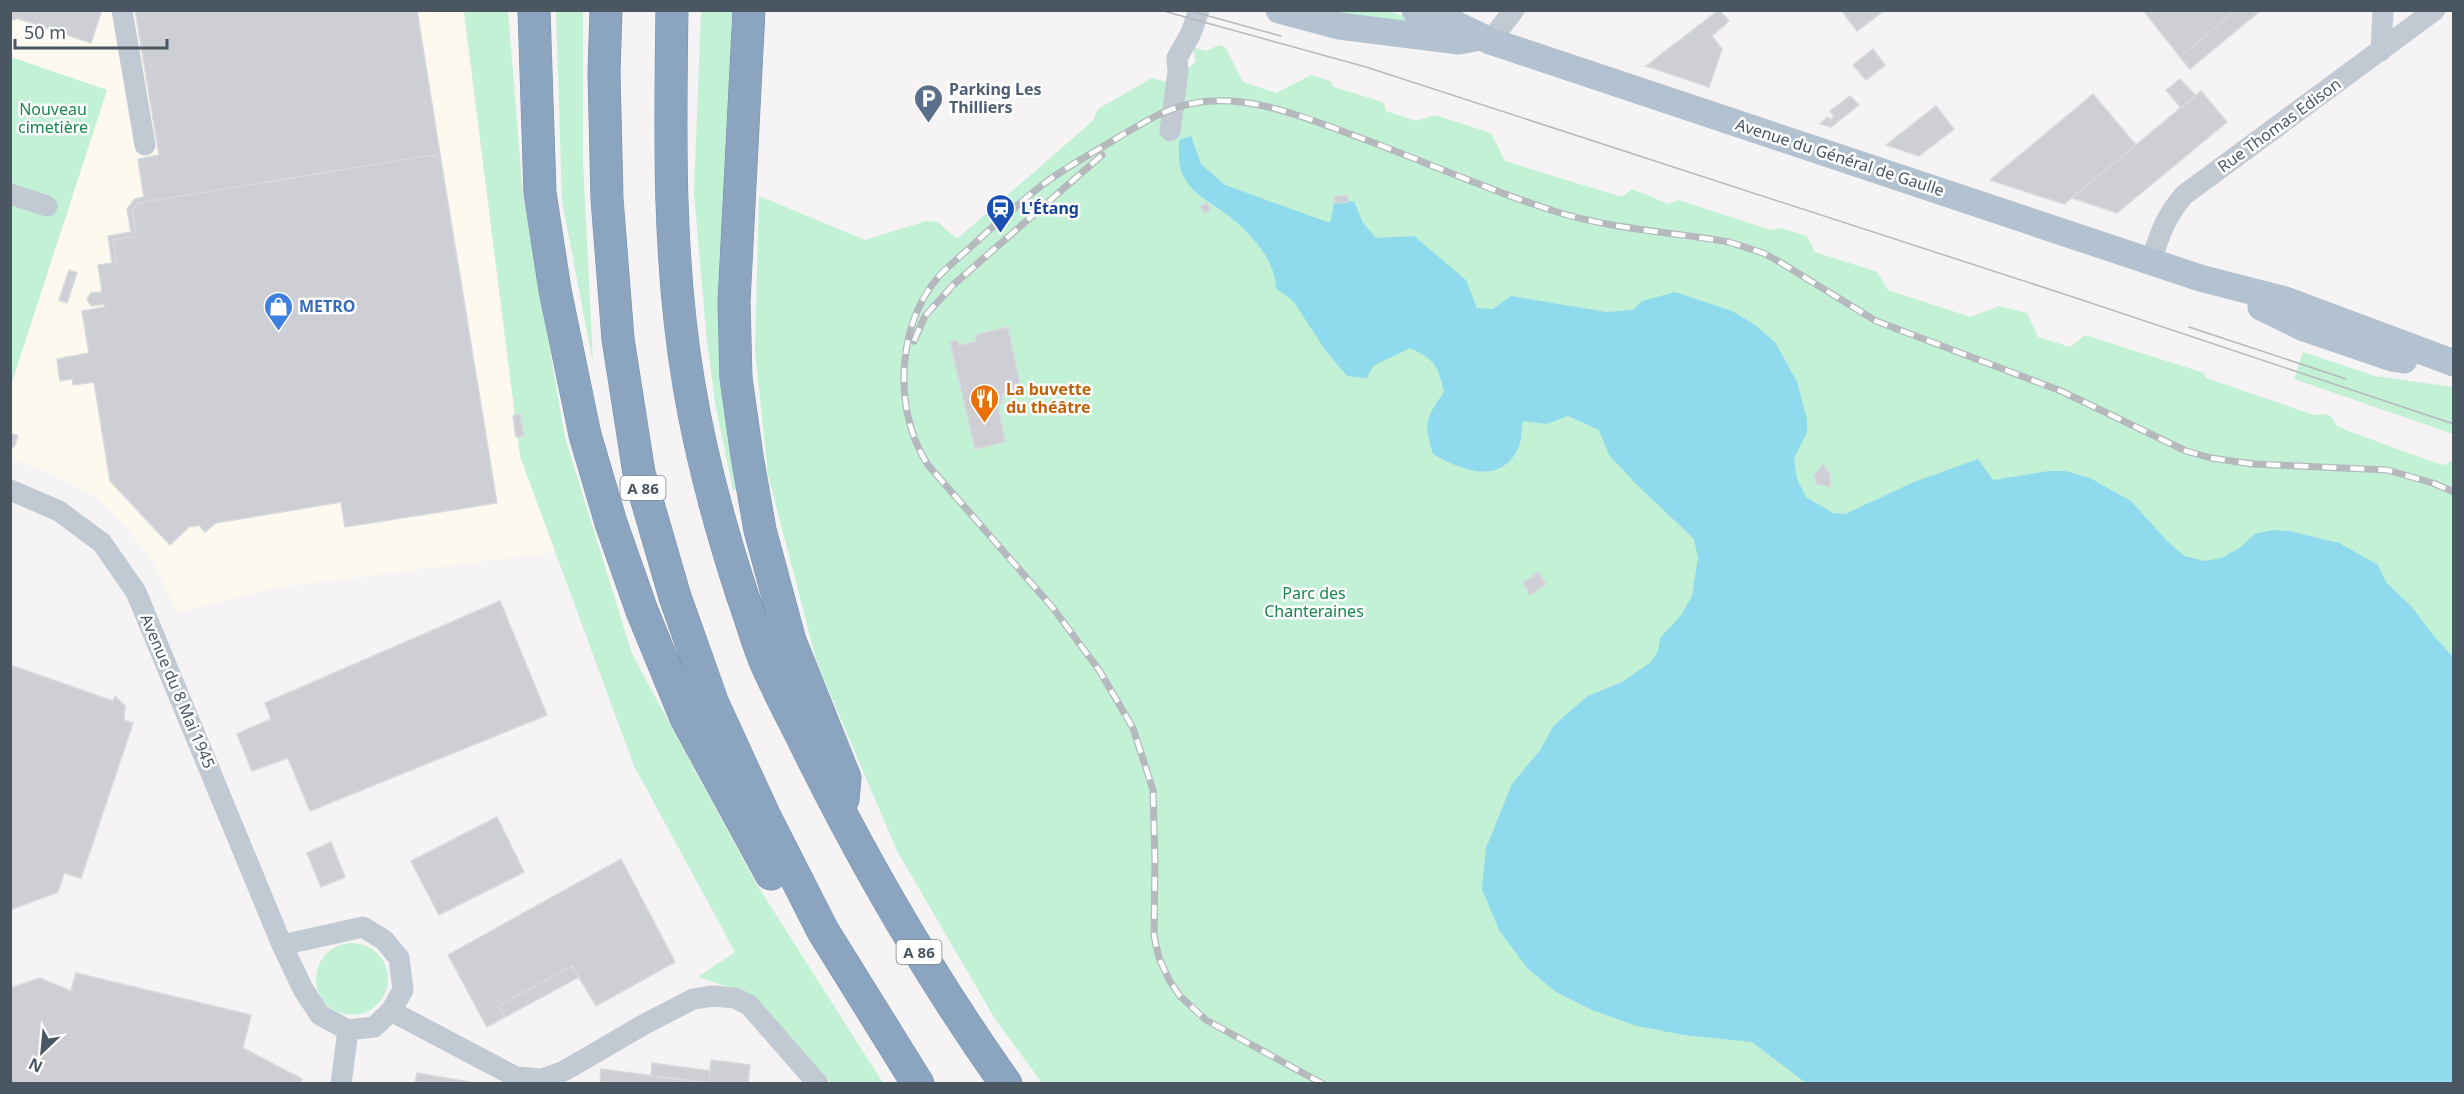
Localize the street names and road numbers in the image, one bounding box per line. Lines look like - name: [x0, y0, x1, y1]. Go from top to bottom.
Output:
- street label: Rue Thomas Edison: [2213, 73, 2345, 177]
- street label: Avenue du Général de Gaulle: [1733, 113, 1947, 201]
- road number: A 86: [620, 476, 666, 500]
- street label: Avenue du 8 Mai 1945: [135, 610, 221, 772]
- road number: A 86: [896, 940, 942, 964]

